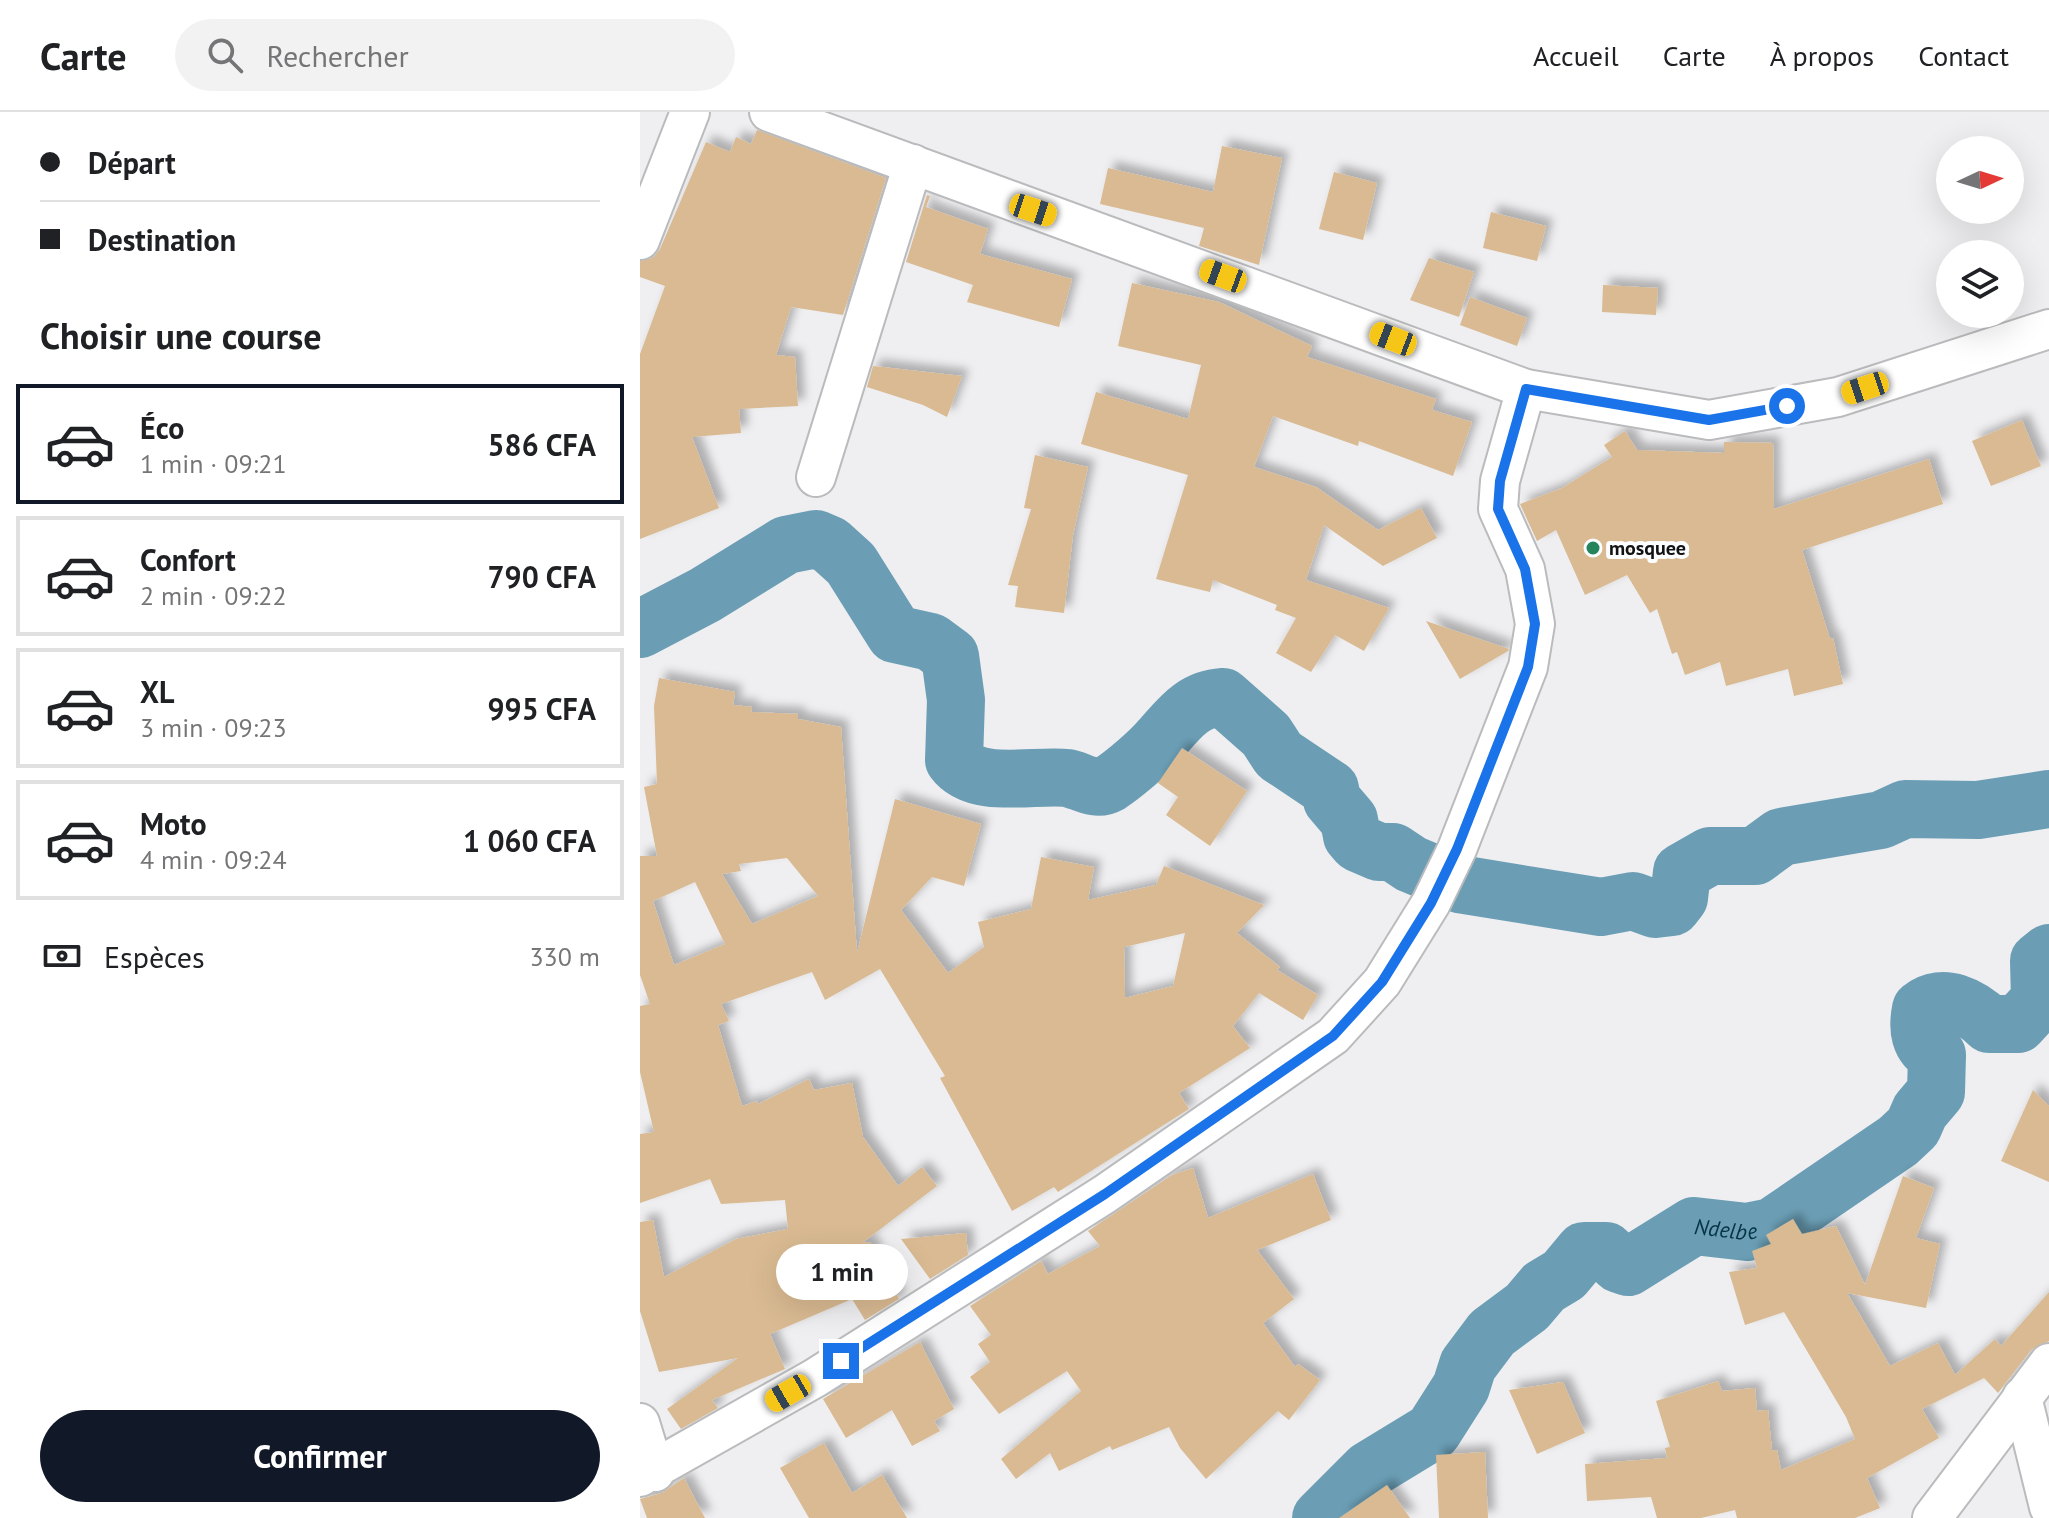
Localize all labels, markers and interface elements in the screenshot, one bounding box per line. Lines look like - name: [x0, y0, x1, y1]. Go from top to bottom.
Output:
- search box: [175, 19, 735, 91]
- text: Carte: [40, 31, 127, 80]
- icon: search: [203, 33, 247, 77]
- text: Rechercher: [267, 36, 409, 75]
- text: Accueil: [1533, 37, 1619, 74]
- text: Carte: [1663, 37, 1726, 74]
- text: À propos: [1770, 37, 1874, 74]
- text: Contact: [1918, 37, 2009, 74]
- north arrow: [1936, 136, 2024, 224]
- map controls: [1936, 136, 2024, 328]
- text: Départ: [88, 143, 176, 182]
- car: [1006, 191, 1060, 229]
- text: Destination: [88, 220, 236, 259]
- button: layers: [1936, 240, 2024, 328]
- car: [1196, 257, 1250, 295]
- text: Choisir une course: [40, 312, 322, 359]
- car: [1366, 319, 1420, 359]
- car: [1838, 369, 1892, 407]
- route start: [1769, 388, 1805, 424]
- icon: car: [44, 408, 116, 480]
- text: Éco: [140, 408, 184, 447]
- text: 586 CFA: [488, 425, 596, 464]
- text: 1 min · 09:21: [140, 447, 287, 480]
- place label: mosquee: [1609, 535, 1686, 561]
- marker: mosquee: [1584, 539, 1602, 557]
- icon: car: [44, 540, 116, 612]
- text: Confort: [140, 540, 236, 579]
- text: 790 CFA: [488, 557, 596, 596]
- text: 2 min · 09:22: [140, 579, 287, 612]
- icon: car: [44, 672, 116, 744]
- text: XL: [140, 672, 174, 711]
- text: 995 CFA: [488, 689, 596, 728]
- text: 3 min · 09:23: [140, 711, 287, 744]
- icon: car: [44, 804, 116, 876]
- text: Moto: [140, 804, 207, 843]
- text: 1 060 CFA: [463, 821, 596, 860]
- text: 4 min · 09:24: [140, 843, 287, 876]
- icon: cash: [40, 934, 84, 978]
- text: Espèces: [104, 937, 205, 976]
- text: 330 m: [529, 940, 600, 973]
- water label: Ndelbe: [1693, 1212, 1761, 1246]
- callout: 1 min: [775, 1245, 907, 1301]
- text: 1 min: [810, 1255, 874, 1288]
- route end: [823, 1343, 859, 1379]
- car: [761, 1371, 815, 1415]
- button: Confirmer: [40, 1410, 600, 1502]

